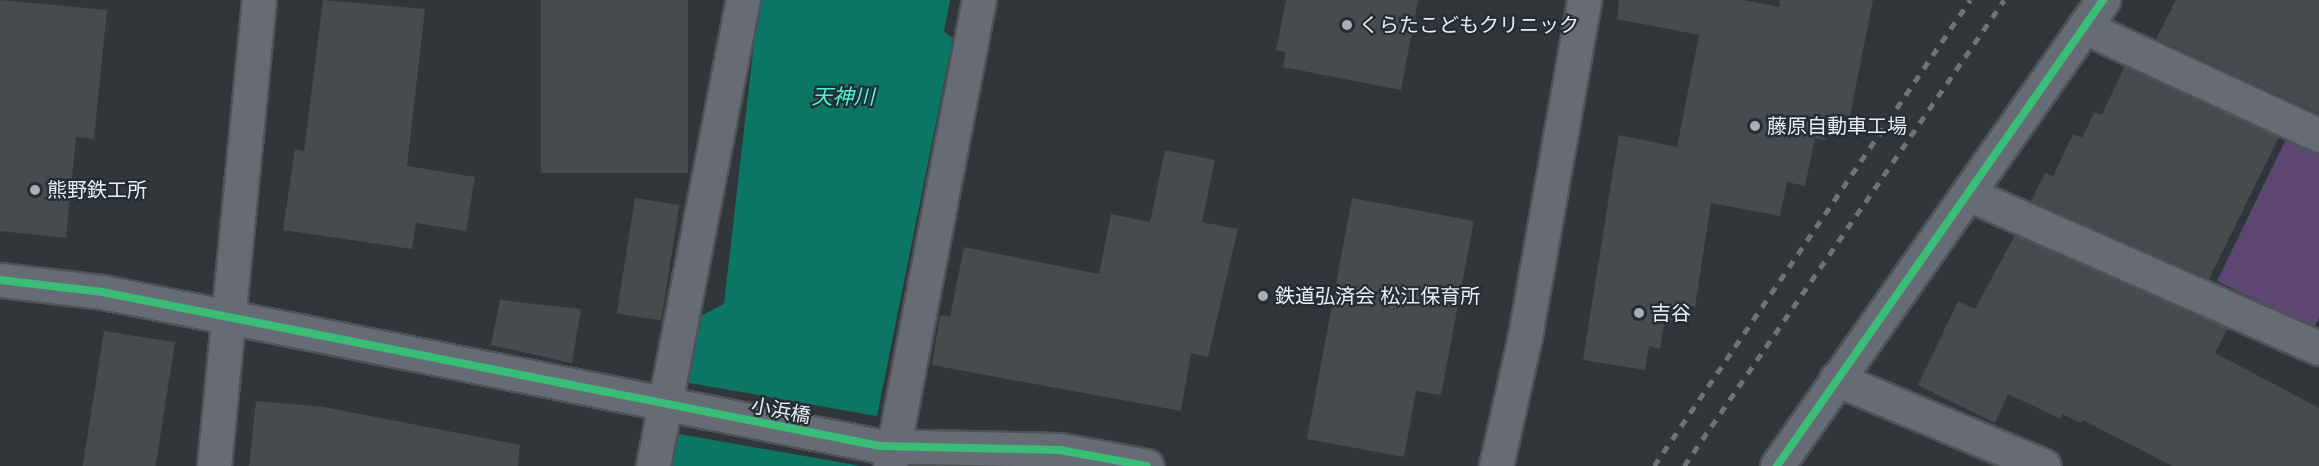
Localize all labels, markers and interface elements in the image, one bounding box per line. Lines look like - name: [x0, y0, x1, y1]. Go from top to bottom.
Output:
- place label: くらたこどもクリニック: [1359, 13, 1579, 37]
- marker: くらたこどもクリニック: [1340, 18, 1354, 32]
- water label: 天神川: [812, 84, 874, 110]
- place label: 藤原自動車工場: [1767, 114, 1907, 138]
- marker: 藤原自動車工場: [1748, 119, 1762, 133]
- place label: 熊野鉄工所: [47, 178, 147, 202]
- marker: 熊野鉄工所: [28, 183, 42, 197]
- place label: 鉄道弘済会 松江保育所: [1275, 284, 1480, 308]
- marker: 鉄道弘済会 松江保育所: [1256, 289, 1270, 303]
- place label: 吉谷: [1651, 301, 1691, 325]
- marker: 吉谷: [1632, 306, 1646, 320]
- street label: 小浜橋: [749, 393, 813, 429]

